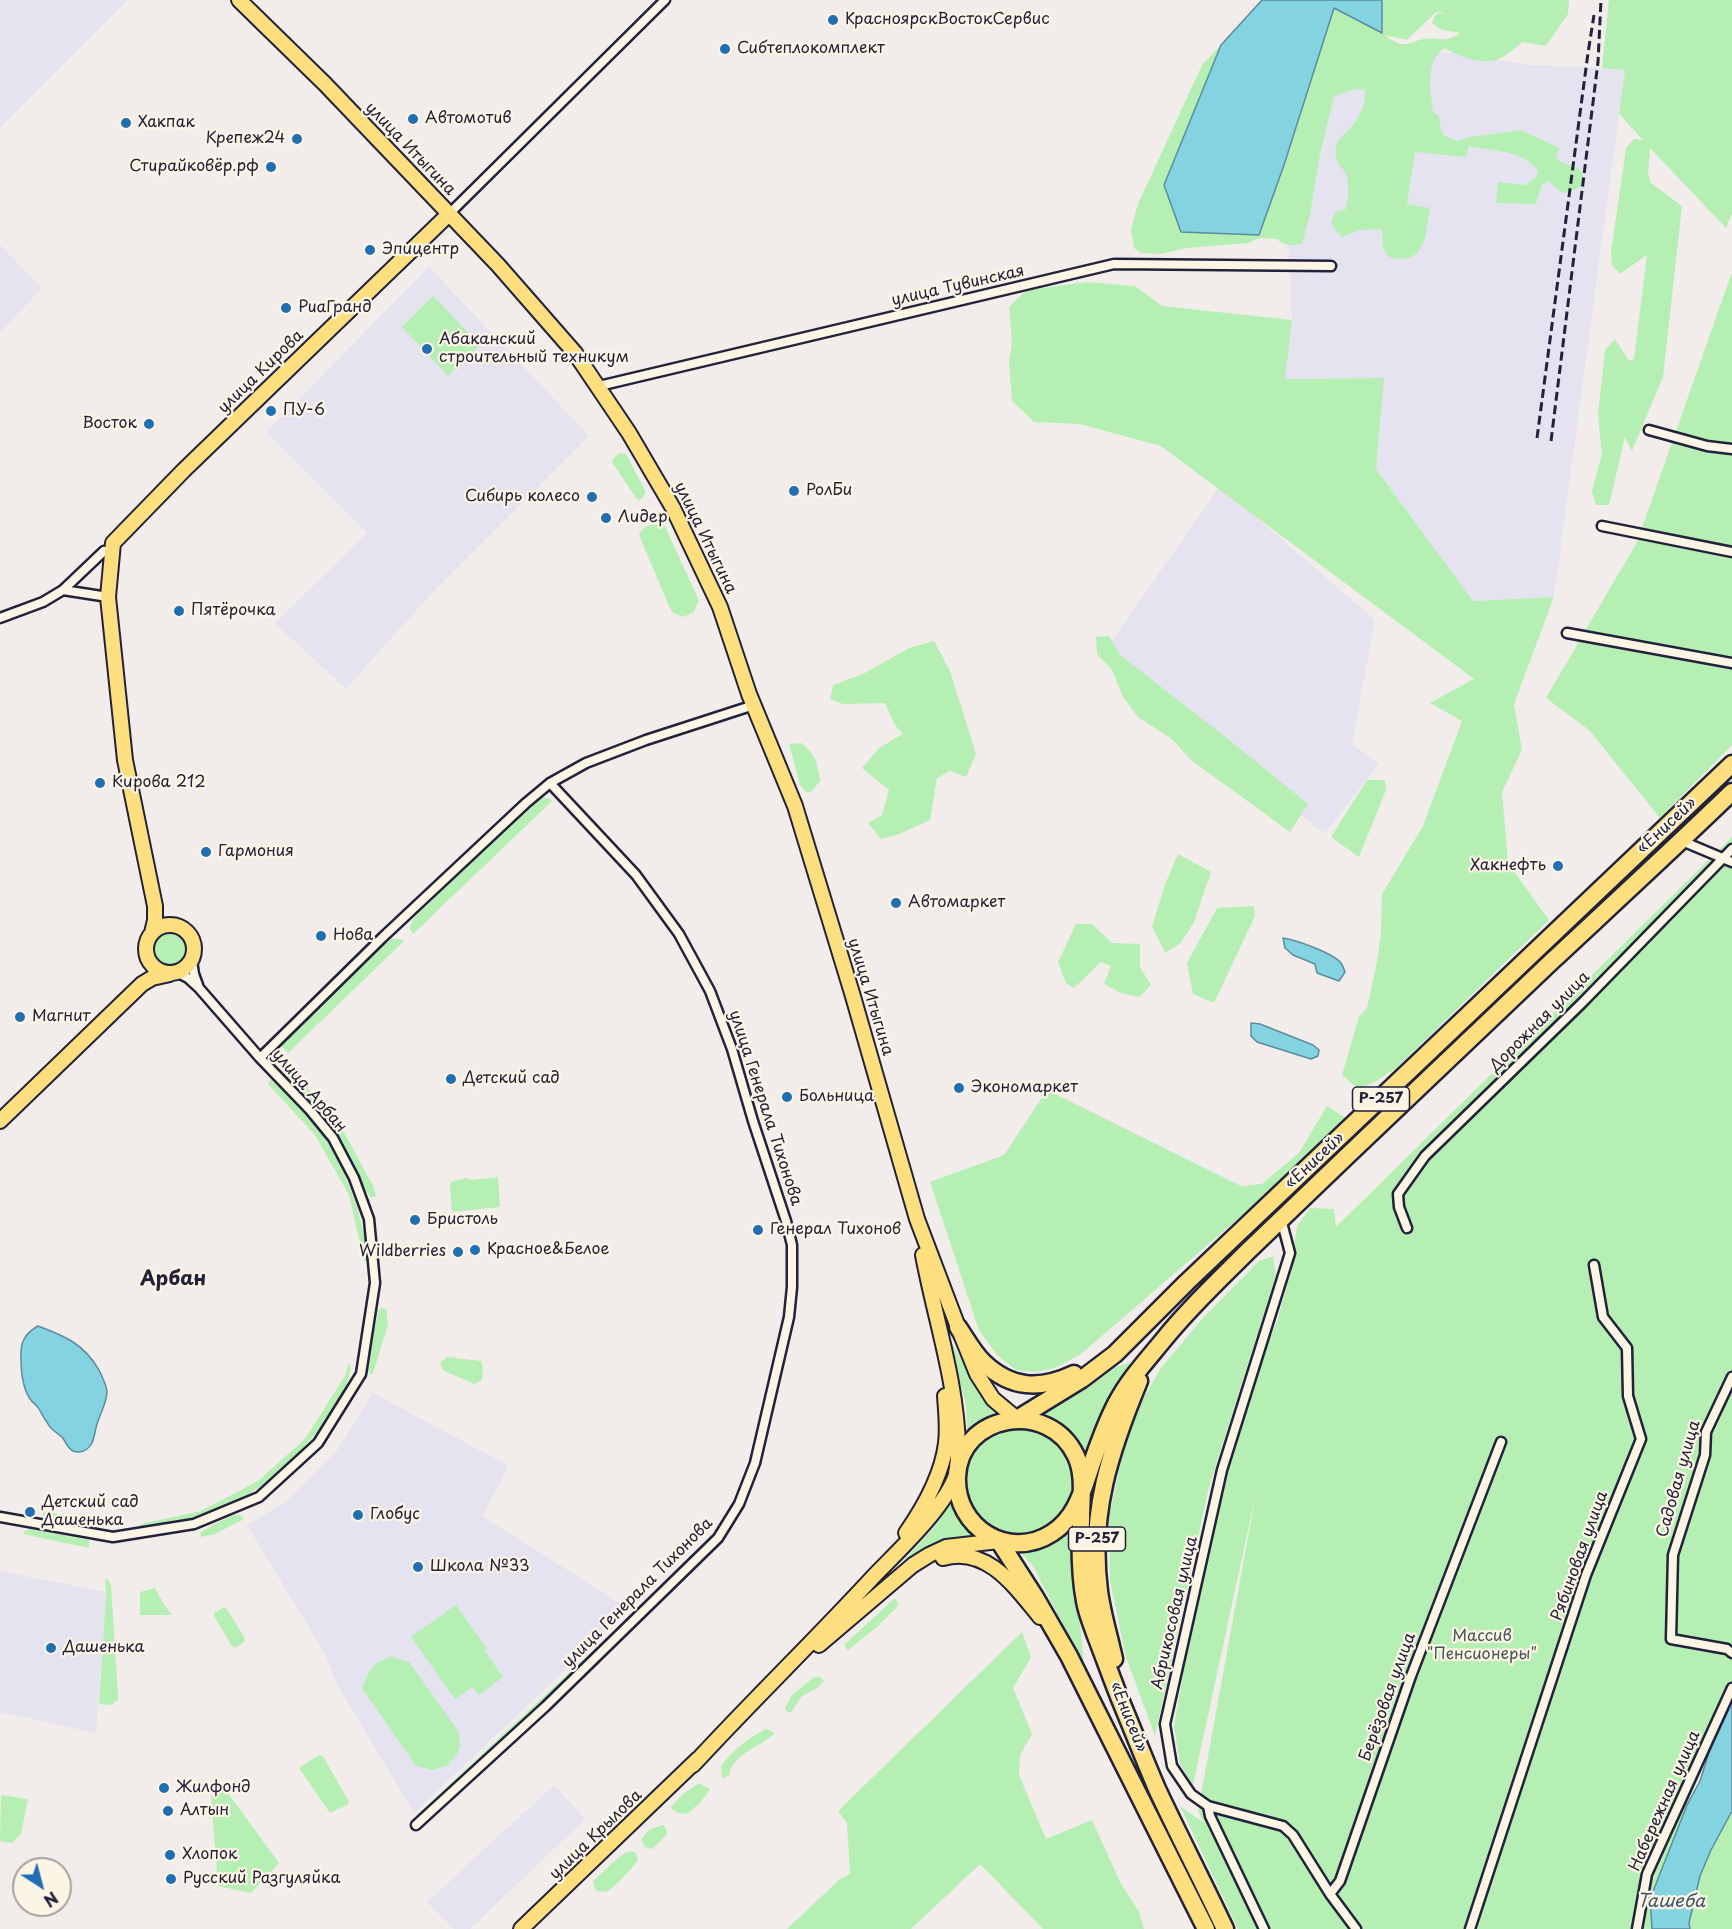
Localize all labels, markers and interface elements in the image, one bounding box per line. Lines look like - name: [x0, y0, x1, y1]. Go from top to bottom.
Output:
- place label: КрасноярскВостокСервис: [845, 10, 1050, 30]
- marker: КрасноярскВостокСервис: [826, 13, 840, 27]
- place label: Сибтеплокомплект: [737, 39, 885, 59]
- marker: Сибтеплокомплект: [718, 42, 732, 56]
- street label: улица Итыгина: [361, 99, 459, 199]
- place label: Автомотив: [425, 109, 512, 129]
- marker: Автомотив: [406, 112, 420, 126]
- place label: Хакпак: [138, 113, 195, 133]
- marker: Хакпак: [119, 116, 133, 130]
- place label: Крепеж24: [206, 129, 285, 149]
- marker: Крепеж24: [290, 132, 304, 146]
- place label: Стирайковёр.рф: [129, 157, 259, 177]
- marker: Стирайковёр.рф: [264, 160, 278, 174]
- place label: Эпицентр: [382, 240, 459, 260]
- marker: Эпицентр: [363, 243, 377, 257]
- street label: улица Тувинская: [890, 261, 1026, 311]
- place label: РиаГранд: [298, 298, 372, 318]
- marker: РиаГранд: [279, 301, 293, 315]
- street label: улица Кирова: [214, 326, 308, 418]
- place label: Абаканский строительный техникум: [439, 330, 629, 368]
- marker: Абаканский строительный техникум: [420, 342, 434, 356]
- place label: ПУ-6: [283, 401, 325, 421]
- marker: ПУ-6: [264, 404, 278, 418]
- place label: Восток: [82, 414, 137, 434]
- marker: Восток: [142, 417, 156, 431]
- street label: улица Итыгина: [670, 479, 740, 597]
- place label: РолБи: [806, 481, 852, 501]
- marker: РолБи: [787, 484, 801, 498]
- place label: Сибирь колесо: [465, 487, 580, 507]
- marker: Сибирь колесо: [585, 490, 599, 504]
- place label: Лидер: [618, 508, 668, 528]
- marker: Лидер: [599, 511, 613, 525]
- place label: Пятёрочка: [191, 601, 276, 621]
- marker: Пятёрочка: [172, 604, 186, 618]
- place label: Кирова 212: [112, 773, 206, 793]
- marker: Кирова 212: [93, 776, 107, 790]
- street label: «Енисей»: [1633, 794, 1701, 858]
- place label: Гармония: [218, 842, 294, 862]
- marker: Гармония: [199, 845, 213, 859]
- place label: Хакнефть: [1470, 856, 1546, 876]
- marker: Хакнефть: [1551, 859, 1565, 873]
- place label: Автомаркет: [908, 893, 1005, 913]
- marker: Автомаркет: [889, 896, 903, 910]
- place label: Нова: [333, 926, 373, 946]
- marker: Нова: [314, 929, 328, 943]
- street label: улица Итыгина: [843, 936, 897, 1058]
- street label: Дорожная улица: [1486, 968, 1594, 1076]
- place label: Магнит: [32, 1007, 91, 1027]
- street label: улица Генерала Тихонова: [724, 1008, 806, 1208]
- marker: Магнит: [13, 1010, 27, 1024]
- street label: улица Арбан: [268, 1046, 350, 1136]
- place label: Детский сад: [463, 1069, 560, 1089]
- marker: Детский сад: [444, 1072, 458, 1086]
- place label: Экономаркет: [971, 1078, 1078, 1098]
- marker: Экономаркет: [952, 1081, 966, 1095]
- place label: Больница: [799, 1087, 874, 1107]
- road number: Р-257: [1352, 1087, 1410, 1111]
- marker: Больница: [780, 1090, 794, 1104]
- street label: «Енисей»: [1281, 1129, 1349, 1193]
- place label: Бристоль: [427, 1210, 498, 1230]
- marker: Бристоль: [408, 1213, 422, 1227]
- place label: Генерал Тихонов: [770, 1220, 901, 1240]
- marker: Генерал Тихонов: [751, 1223, 765, 1237]
- place label: Красное&Белое: [487, 1240, 609, 1260]
- place label: Wildberries: [359, 1242, 446, 1262]
- marker: Красное&Белое: [468, 1243, 482, 1257]
- marker: Wildberries: [451, 1245, 465, 1259]
- district label: Арбан: [140, 1267, 206, 1291]
- street label: Садовая улица: [1653, 1418, 1705, 1540]
- street label: Рябиновая улица: [1548, 1488, 1612, 1624]
- place label: Детский сад Дашенька: [42, 1493, 139, 1531]
- marker: Детский сад Дашенька: [23, 1505, 37, 1519]
- place label: Глобус: [370, 1505, 420, 1525]
- marker: Глобус: [351, 1508, 365, 1522]
- street label: улица Генерала Тихонова: [559, 1514, 717, 1672]
- road number: Р-257: [1068, 1527, 1126, 1551]
- street label: Абрикосовая улица: [1148, 1534, 1202, 1692]
- place label: Школа №33: [430, 1557, 530, 1577]
- marker: Школа №33: [411, 1560, 425, 1574]
- park label: Массив "Пенсионеры": [1427, 1627, 1537, 1665]
- street label: Берёзовая улица: [1356, 1630, 1420, 1764]
- place label: Дашенька: [63, 1638, 144, 1658]
- marker: Дашенька: [44, 1641, 58, 1655]
- street label: «Енисей»: [1105, 1679, 1151, 1755]
- street label: Набережная улица: [1625, 1728, 1705, 1874]
- place label: Жилфонд: [176, 1778, 251, 1798]
- marker: Жилфонд: [157, 1781, 171, 1795]
- street label: улица Крылова: [546, 1786, 646, 1884]
- place label: Алтын: [180, 1801, 229, 1821]
- marker: Алтын: [161, 1804, 175, 1818]
- place label: Хлопок: [182, 1845, 238, 1865]
- marker: Хлопок: [163, 1848, 177, 1862]
- north arrow: [12, 1857, 72, 1917]
- place label: Русский Разгуляйка: [183, 1869, 340, 1889]
- marker: Русский Разгуляйка: [164, 1872, 178, 1886]
- text: N: [39, 1887, 64, 1913]
- water label: Ташеба: [1637, 1891, 1705, 1913]

